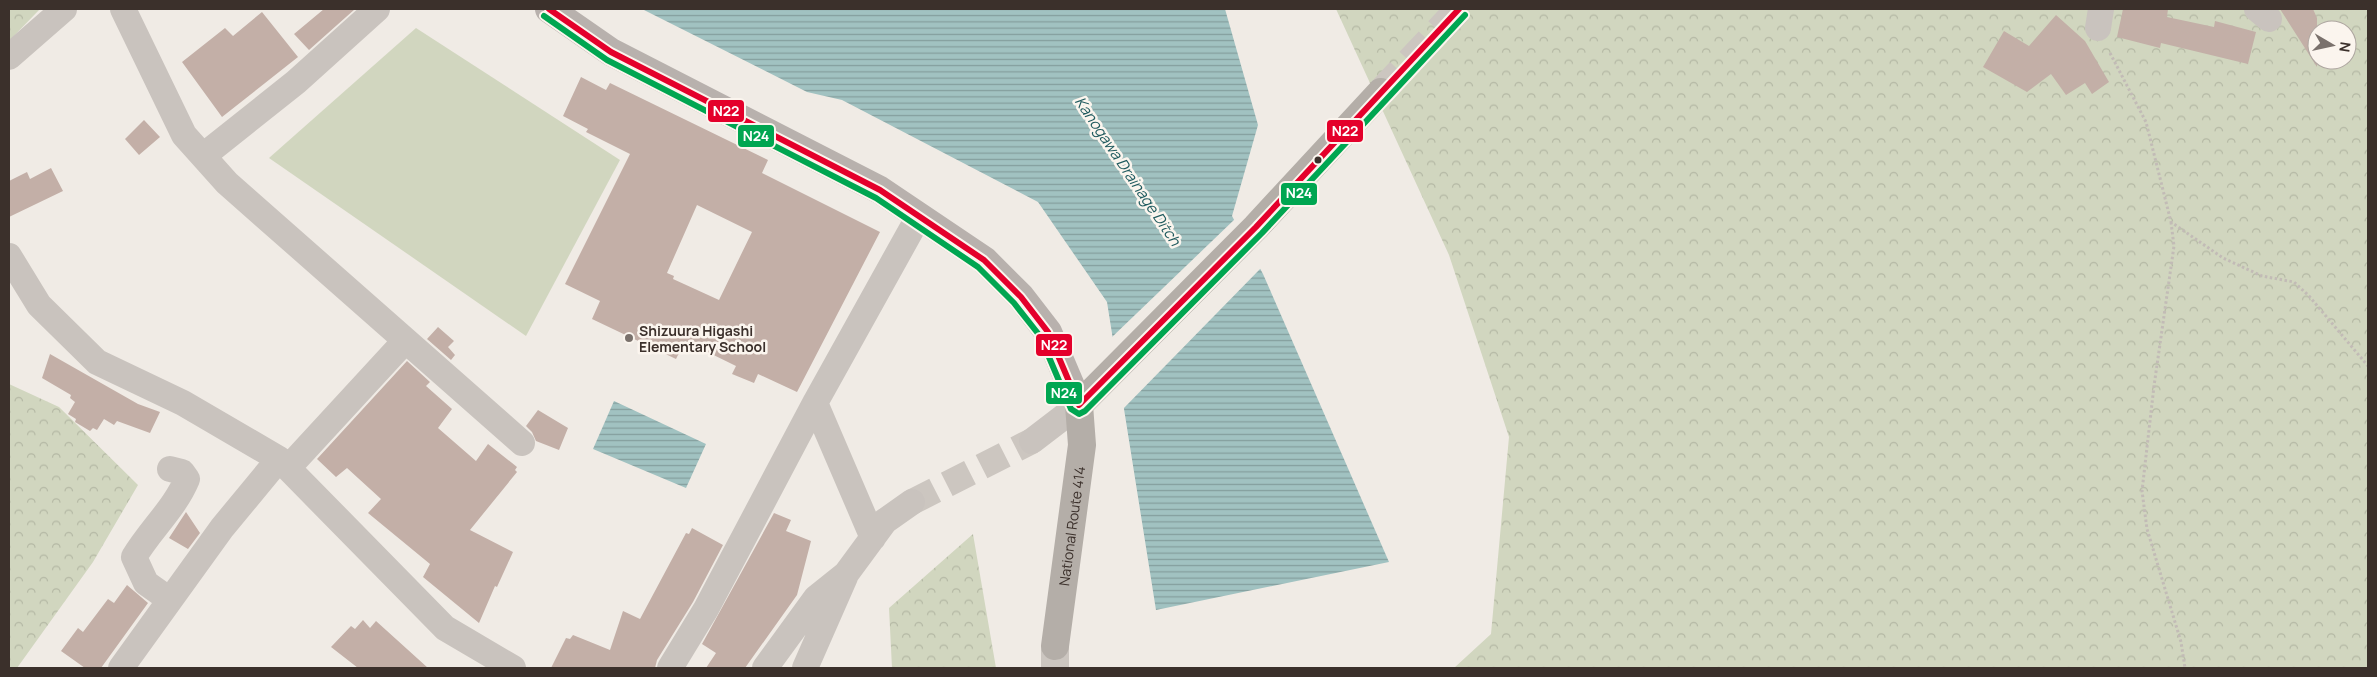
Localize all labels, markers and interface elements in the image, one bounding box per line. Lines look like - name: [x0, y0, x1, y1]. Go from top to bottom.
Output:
- north arrow: [2307, 20, 2357, 70]
- text: N: [2335, 41, 2356, 54]
- water label: Kanogawa Drainage Ditch: [1070, 92, 1186, 251]
- line badge: N22: [707, 99, 745, 123]
- text: N22: [713, 101, 739, 120]
- line badge: N22: [1326, 119, 1364, 143]
- text: N22: [1332, 121, 1358, 140]
- line badge: N24: [737, 124, 775, 148]
- text: N24: [743, 126, 769, 145]
- unlabelled marker: [1313, 155, 1323, 165]
- line badge: N24: [1280, 182, 1318, 206]
- text: N24: [1286, 183, 1312, 202]
- place label: Shizuura Higashi Elementary School: [639, 321, 766, 356]
- marker: Shizuura Higashi Elementary School: [623, 332, 635, 344]
- line badge: N22: [1035, 333, 1073, 357]
- text: N22: [1041, 335, 1067, 354]
- line badge: N24: [1045, 381, 1083, 405]
- text: N24: [1051, 383, 1077, 402]
- street label: National Route 414: [1054, 465, 1089, 587]

